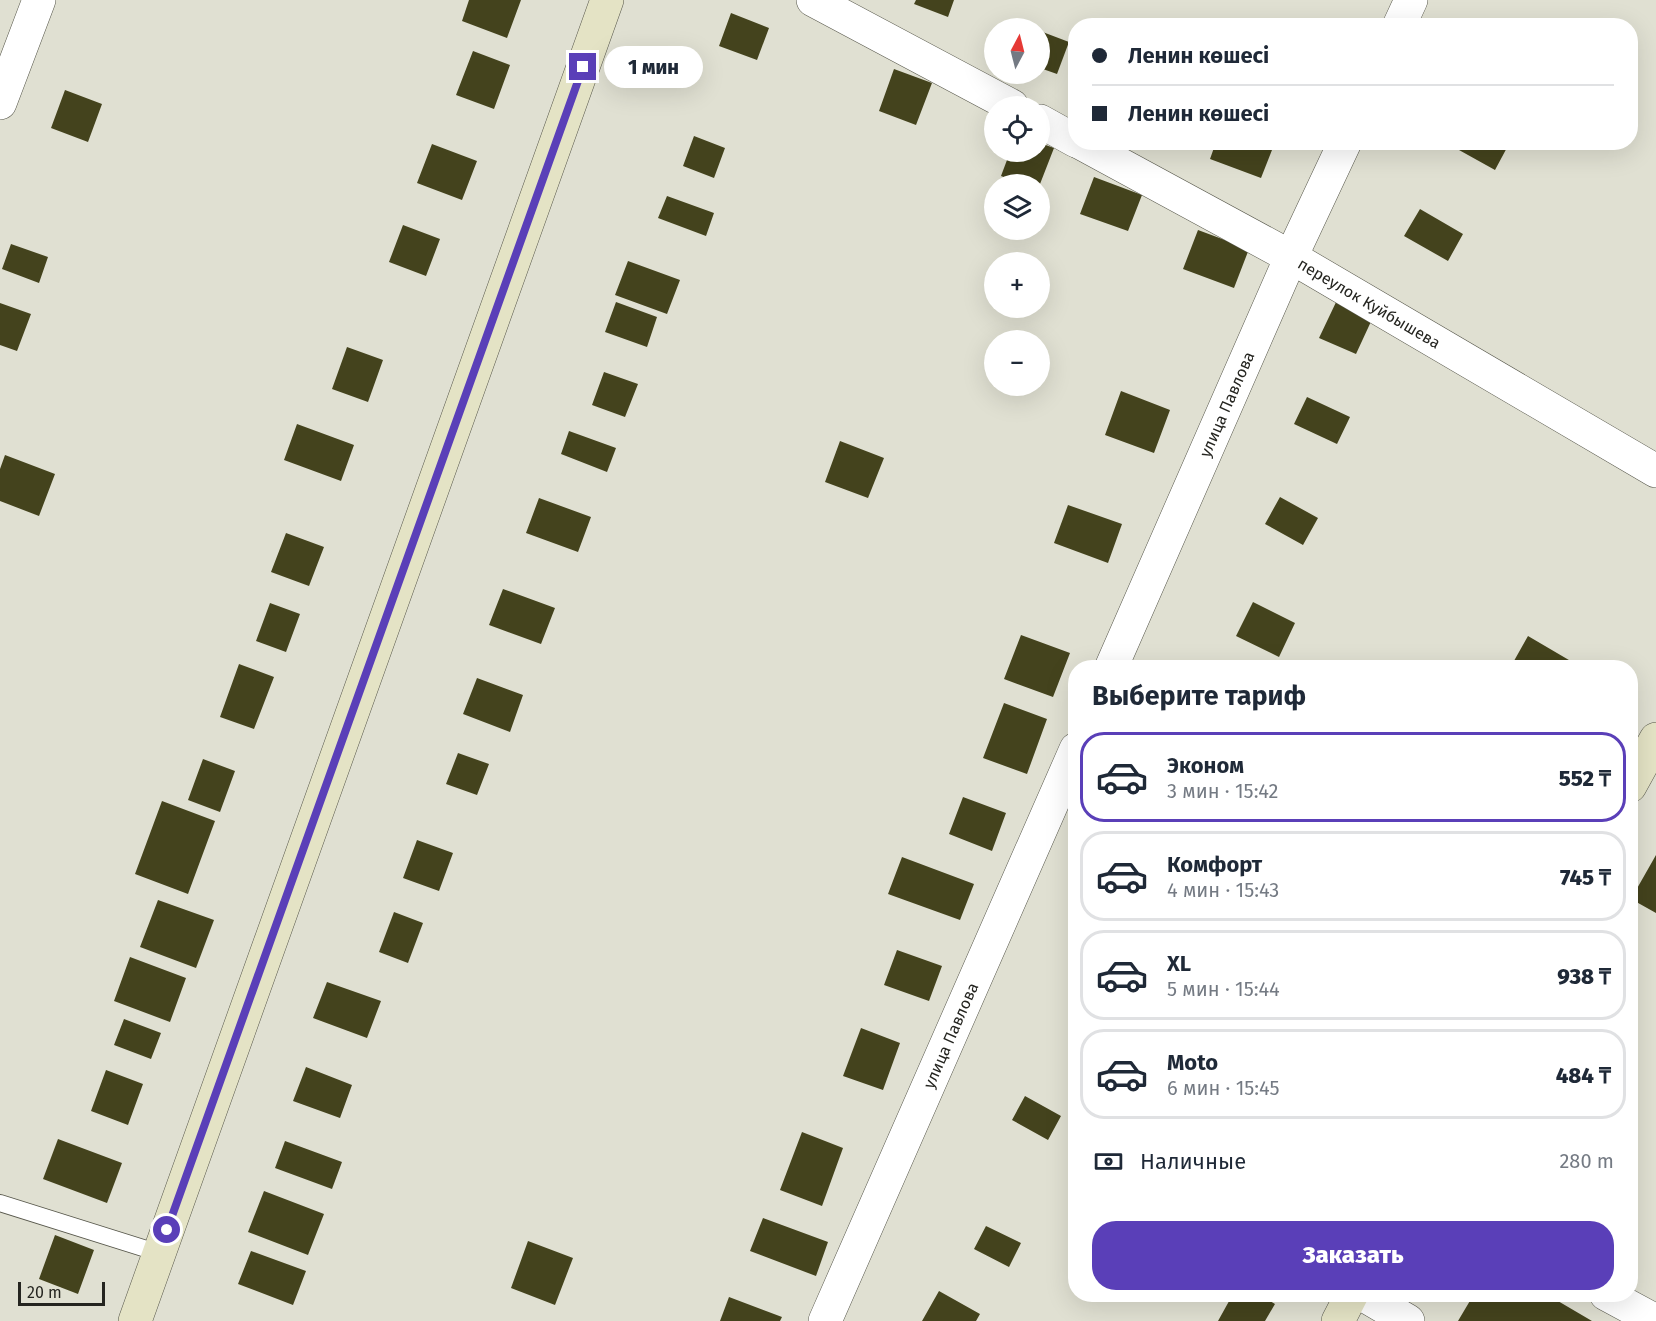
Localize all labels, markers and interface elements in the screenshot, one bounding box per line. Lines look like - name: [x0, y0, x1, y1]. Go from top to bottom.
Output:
- north arrow: [984, 18, 1050, 84]
- map controls: [984, 18, 1050, 396]
- text: Ленин көшесі: [1128, 42, 1269, 69]
- callout: 1 мин: [604, 46, 703, 88]
- route end: [569, 53, 596, 80]
- text: 1 мин: [628, 55, 679, 79]
- button: locate: [984, 96, 1050, 162]
- text: Ленин көшесі: [1128, 100, 1269, 127]
- button: layers: [984, 174, 1050, 240]
- button: +: [984, 252, 1050, 318]
- street label: переулок Куйбышева: [1295, 254, 1444, 352]
- button: −: [984, 330, 1050, 396]
- street label: улица Павлова: [1195, 348, 1258, 460]
- text: Выберите тариф: [1092, 680, 1306, 712]
- icon: car: [1095, 750, 1149, 804]
- text: Эконом: [1167, 752, 1244, 779]
- text: 552 ₸: [1559, 765, 1611, 792]
- text: 3 мин · 15:42: [1167, 779, 1278, 803]
- icon: car: [1095, 849, 1149, 903]
- text: Комфорт: [1167, 851, 1262, 878]
- text: 745 ₸: [1560, 864, 1611, 891]
- text: 4 мин · 15:43: [1167, 878, 1279, 902]
- icon: car: [1095, 948, 1149, 1002]
- text: XL: [1167, 950, 1191, 977]
- text: 938 ₸: [1557, 963, 1611, 990]
- text: 5 мин · 15:44: [1167, 977, 1280, 1001]
- street label: улица Павлова: [919, 980, 982, 1091]
- icon: car: [1095, 1047, 1149, 1101]
- text: Moto: [1167, 1049, 1218, 1076]
- text: 484 ₸: [1556, 1062, 1611, 1089]
- text: 6 мин · 15:45: [1167, 1076, 1279, 1100]
- icon: cash: [1092, 1145, 1125, 1178]
- text: Наличные: [1140, 1148, 1246, 1175]
- text: 280 m: [1559, 1149, 1614, 1173]
- route start: [153, 1216, 180, 1243]
- button: Заказать: [1092, 1221, 1614, 1290]
- scale bar: [18, 1279, 105, 1306]
- text: 20 m: [27, 1283, 62, 1302]

